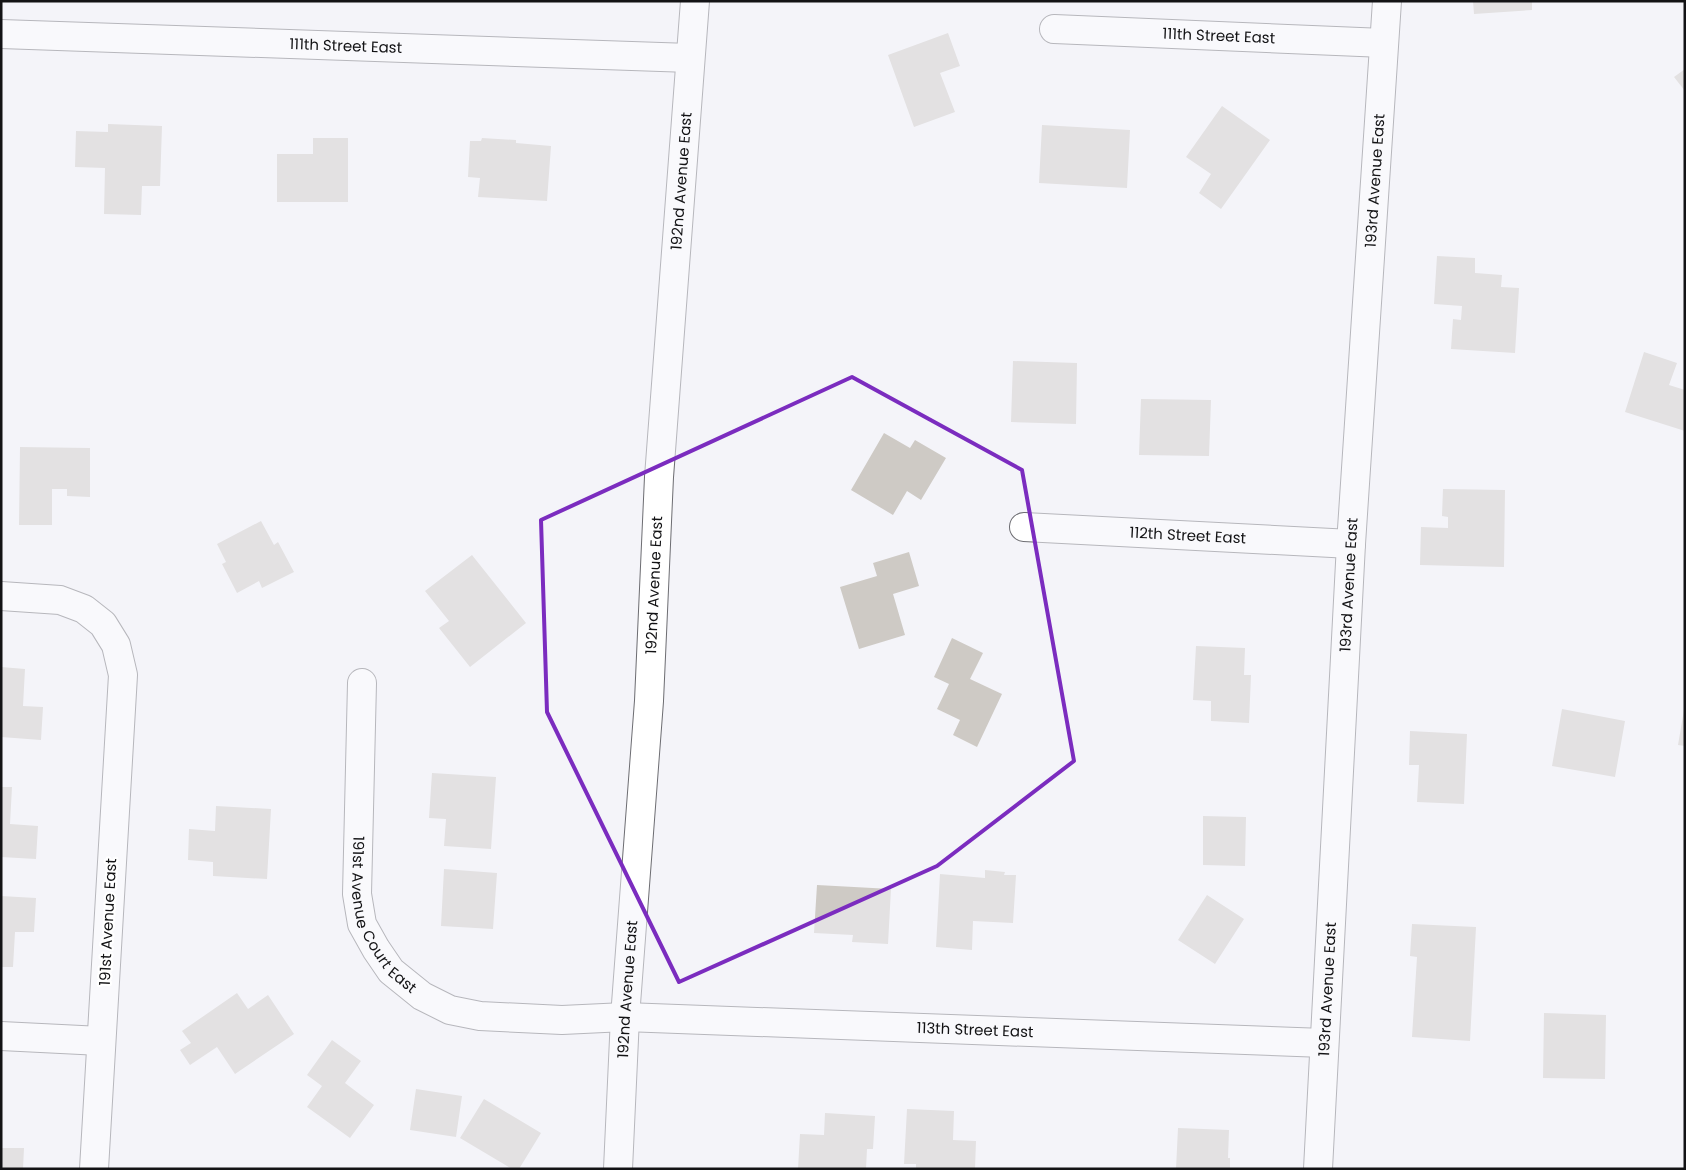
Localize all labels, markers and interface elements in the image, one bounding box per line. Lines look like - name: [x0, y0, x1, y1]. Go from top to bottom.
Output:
- street label: 111th Street East: [1162, 23, 1276, 48]
- street label: 111th Street East: [289, 33, 402, 58]
- street label: 192nd Avenue East: [665, 111, 697, 251]
- street label: 193rd Avenue East: [1360, 113, 1390, 248]
- street label: 192nd Avenue East: [640, 516, 667, 655]
- street label: 193rd Avenue East: [1334, 517, 1363, 652]
- street label: 112th Street East: [1129, 522, 1247, 549]
- street label: 191st Avenue Court East: [347, 836, 421, 998]
- street label: 191st Avenue East: [94, 858, 121, 986]
- street label: 192nd Avenue East: [612, 919, 642, 1059]
- street label: 193rd Avenue East: [1313, 922, 1341, 1057]
- street label: 113th Street East: [916, 1017, 1034, 1042]

